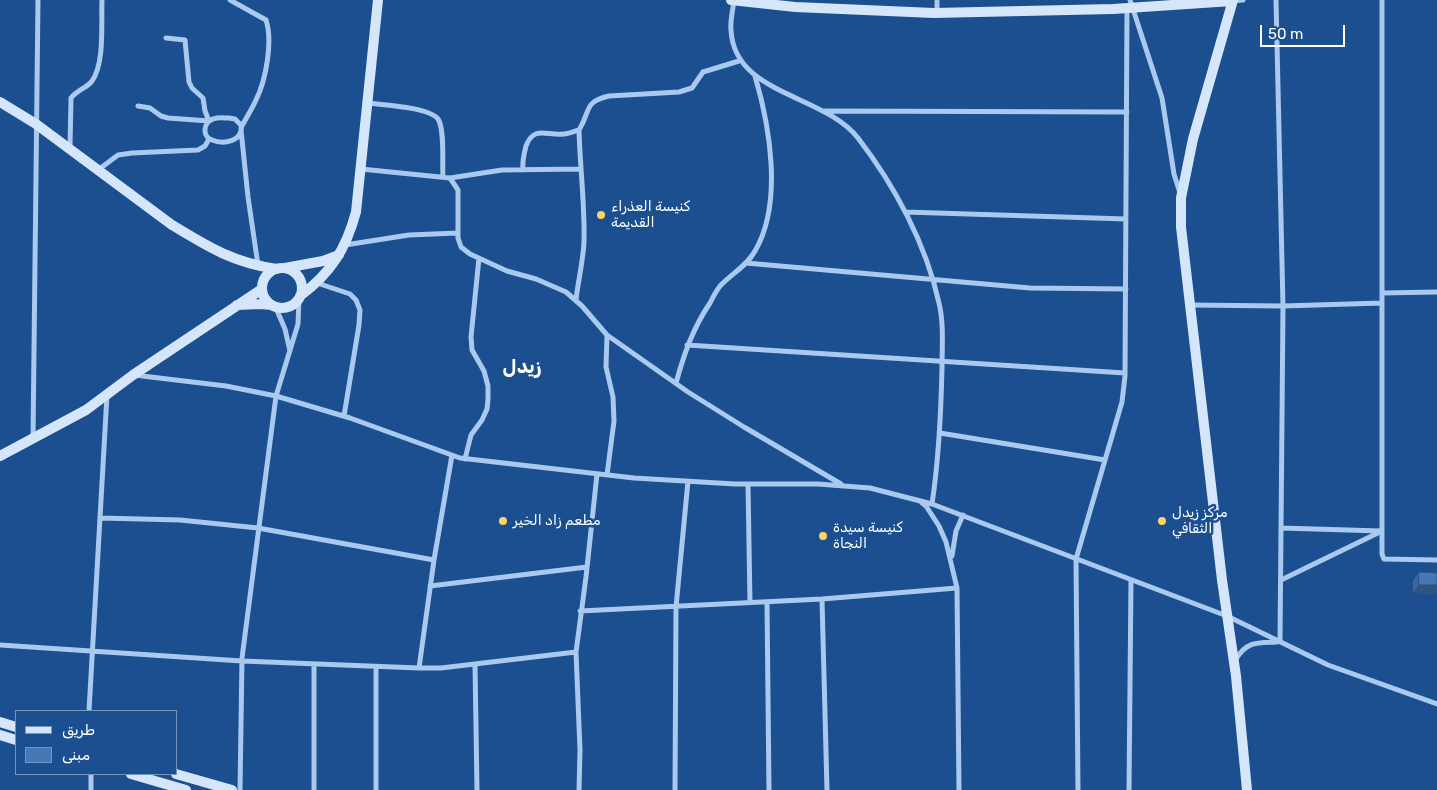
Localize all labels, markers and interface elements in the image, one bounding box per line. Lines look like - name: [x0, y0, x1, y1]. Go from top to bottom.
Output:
- scale bar: [1262, 15, 1347, 47]
- text: 50 m: [1268, 25, 1303, 43]
- place label: كنيسة العذراء القديمة: [611, 199, 690, 232]
- marker: كنيسة العذراء القديمة: [595, 209, 607, 221]
- district label: زيدل: [503, 357, 541, 379]
- place label: مركز زيدل الثقافي: [1172, 505, 1228, 538]
- place label: مطعم زاد الخير: [513, 513, 600, 529]
- marker: مطعم زاد الخير: [497, 515, 509, 527]
- marker: مركز زيدل الثقافي: [1156, 515, 1168, 527]
- place label: كنيسة سيدة النجاة: [833, 520, 903, 552]
- marker: كنيسة سيدة النجاة: [817, 530, 829, 542]
- legend: [15, 710, 178, 775]
- text: طريق: [62, 721, 95, 739]
- text: مبنى: [62, 746, 90, 764]

